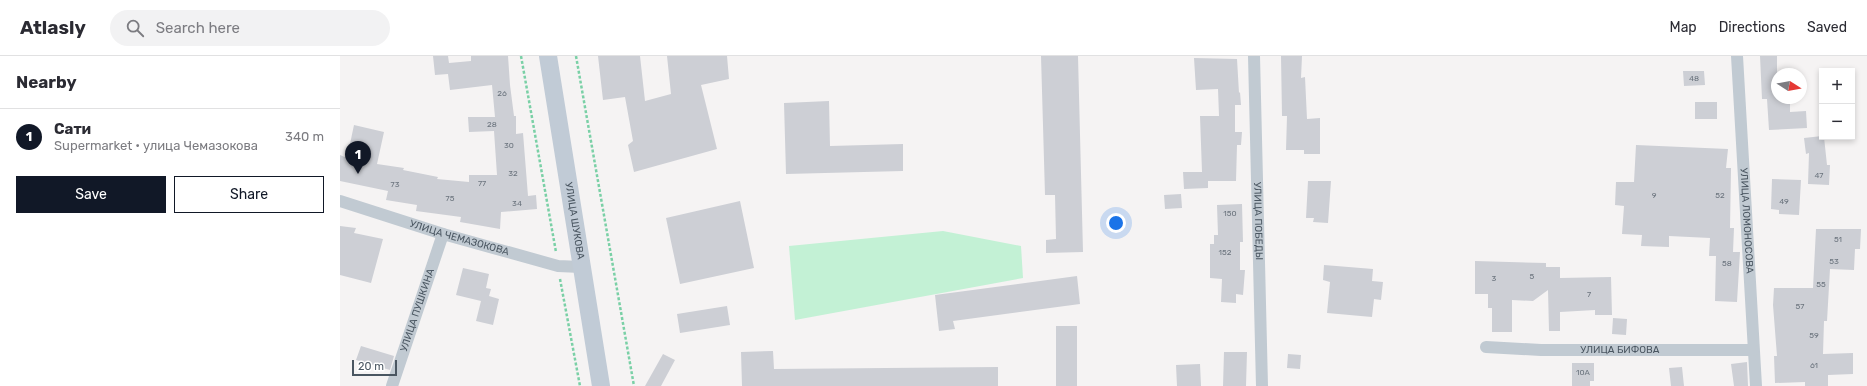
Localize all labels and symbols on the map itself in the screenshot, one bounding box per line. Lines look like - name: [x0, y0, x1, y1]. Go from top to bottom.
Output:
- north arrow: [1771, 68, 1807, 104]
- house number: 48: [1689, 74, 1699, 83]
- house number: 26: [497, 89, 507, 98]
- house number: 28: [487, 120, 497, 129]
- pin: 1: [345, 141, 371, 174]
- house number: 30: [504, 141, 514, 150]
- street label: УЛИЦА ЛОМОНОСОВА: [1737, 168, 1756, 274]
- house number: 32: [508, 169, 518, 178]
- house number: 47: [1815, 171, 1823, 180]
- house number: 77: [478, 179, 486, 188]
- house number: 73: [391, 180, 400, 189]
- street label: УЛИЦА ШУКОВА: [562, 181, 587, 261]
- street label: УЛИЦА ПОБЕДЫ: [1251, 182, 1265, 260]
- house number: 9: [1652, 191, 1657, 200]
- house number: 52: [1715, 191, 1725, 200]
- house number: 75: [446, 194, 455, 203]
- house number: 49: [1779, 197, 1789, 206]
- house number: 34: [512, 199, 522, 208]
- house number: 150: [1223, 209, 1237, 218]
- your location: [1106, 213, 1126, 233]
- street label: УЛИЦА ЧЕМАЗОКОВА: [408, 218, 511, 258]
- house number: 51: [1834, 235, 1842, 244]
- house number: 152: [1219, 248, 1232, 257]
- house number: 53: [1829, 257, 1839, 266]
- house number: 58: [1722, 259, 1732, 268]
- street label: УЛИЦА ПУШКИНА: [398, 267, 437, 353]
- house number: 5: [1530, 272, 1535, 281]
- house number: 3: [1492, 274, 1497, 283]
- house number: 55: [1816, 280, 1826, 289]
- house number: 7: [1587, 290, 1591, 299]
- house number: 57: [1796, 302, 1804, 311]
- house number: 59: [1809, 331, 1819, 340]
- street label: УЛИЦА БИФОВА: [1580, 344, 1660, 356]
- scale bar: [352, 358, 397, 377]
- house number: 61: [1810, 361, 1818, 370]
- house number: 10А: [1576, 368, 1591, 377]

